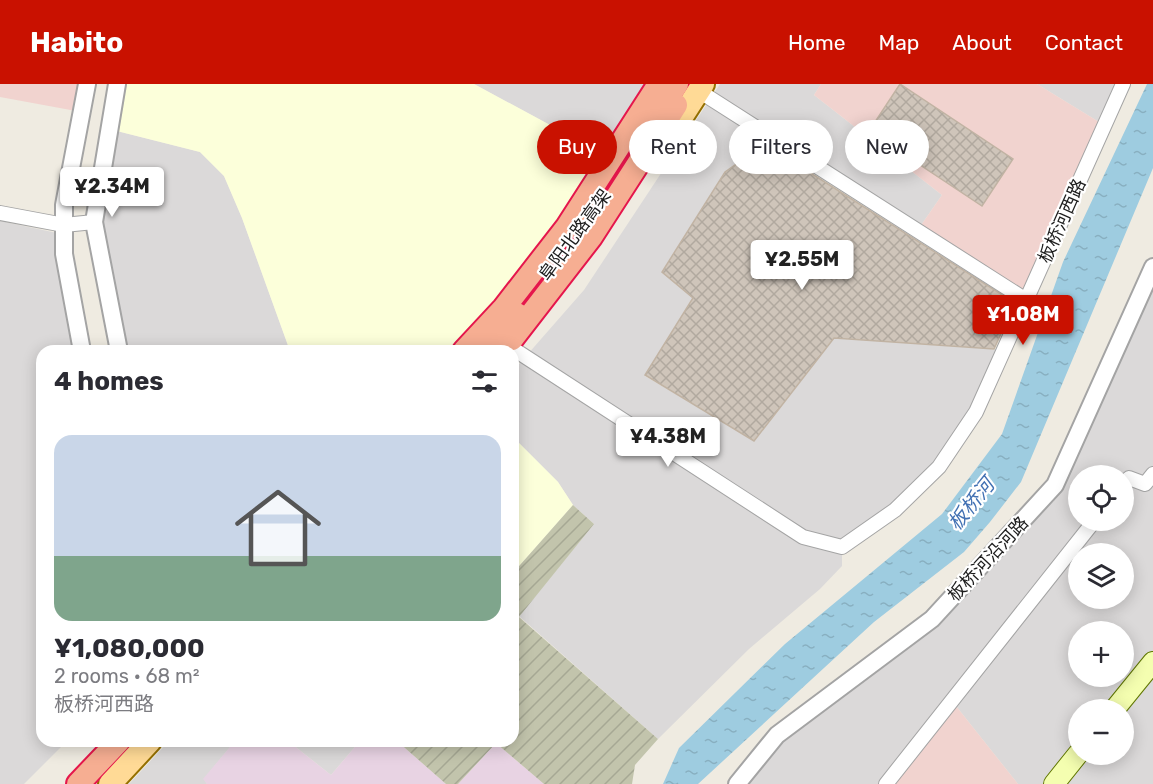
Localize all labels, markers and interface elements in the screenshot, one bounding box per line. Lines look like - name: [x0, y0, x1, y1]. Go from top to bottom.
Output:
- text: Habito: [30, 26, 123, 59]
- text: Home: [788, 30, 845, 55]
- text: Map: [878, 30, 919, 55]
- text: About: [952, 30, 1012, 55]
- text: Contact: [1045, 30, 1123, 55]
- chip: Buy: [537, 120, 617, 174]
- chip: Rent: [629, 120, 717, 174]
- chip: Filters: [729, 120, 833, 174]
- chip: New: [845, 120, 929, 174]
- pin: ¥2.34M: [63, 167, 161, 218]
- text: ¥2.34M: [74, 174, 150, 198]
- street label: 板桥河西路: [1034, 175, 1090, 267]
- street label: 阜阳北路高架: [534, 185, 616, 285]
- pin: ¥2.55M: [753, 240, 851, 291]
- text: ¥2.55M: [765, 247, 839, 271]
- pin: ¥1.08M: [974, 295, 1072, 346]
- text: ¥1.08M: [987, 302, 1059, 326]
- icon: filters: [468, 365, 501, 398]
- text: 4 homes: [54, 366, 164, 397]
- pin: ¥4.38M: [619, 417, 717, 468]
- text: ¥4.38M: [630, 424, 706, 448]
- map controls: [1068, 465, 1134, 765]
- button: locate: [1068, 465, 1134, 531]
- water label: 板桥河: [943, 470, 1002, 535]
- icon: home: [224, 474, 332, 582]
- street label: 板桥河沿河路: [943, 512, 1033, 606]
- button: layers: [1068, 543, 1134, 609]
- button: +: [1068, 621, 1134, 687]
- text: ¥1,080,000: [54, 633, 205, 664]
- text: 2 rooms · 68 m²: [54, 664, 200, 688]
- text: 板桥河西路: [54, 692, 154, 716]
- button: −: [1068, 699, 1134, 765]

